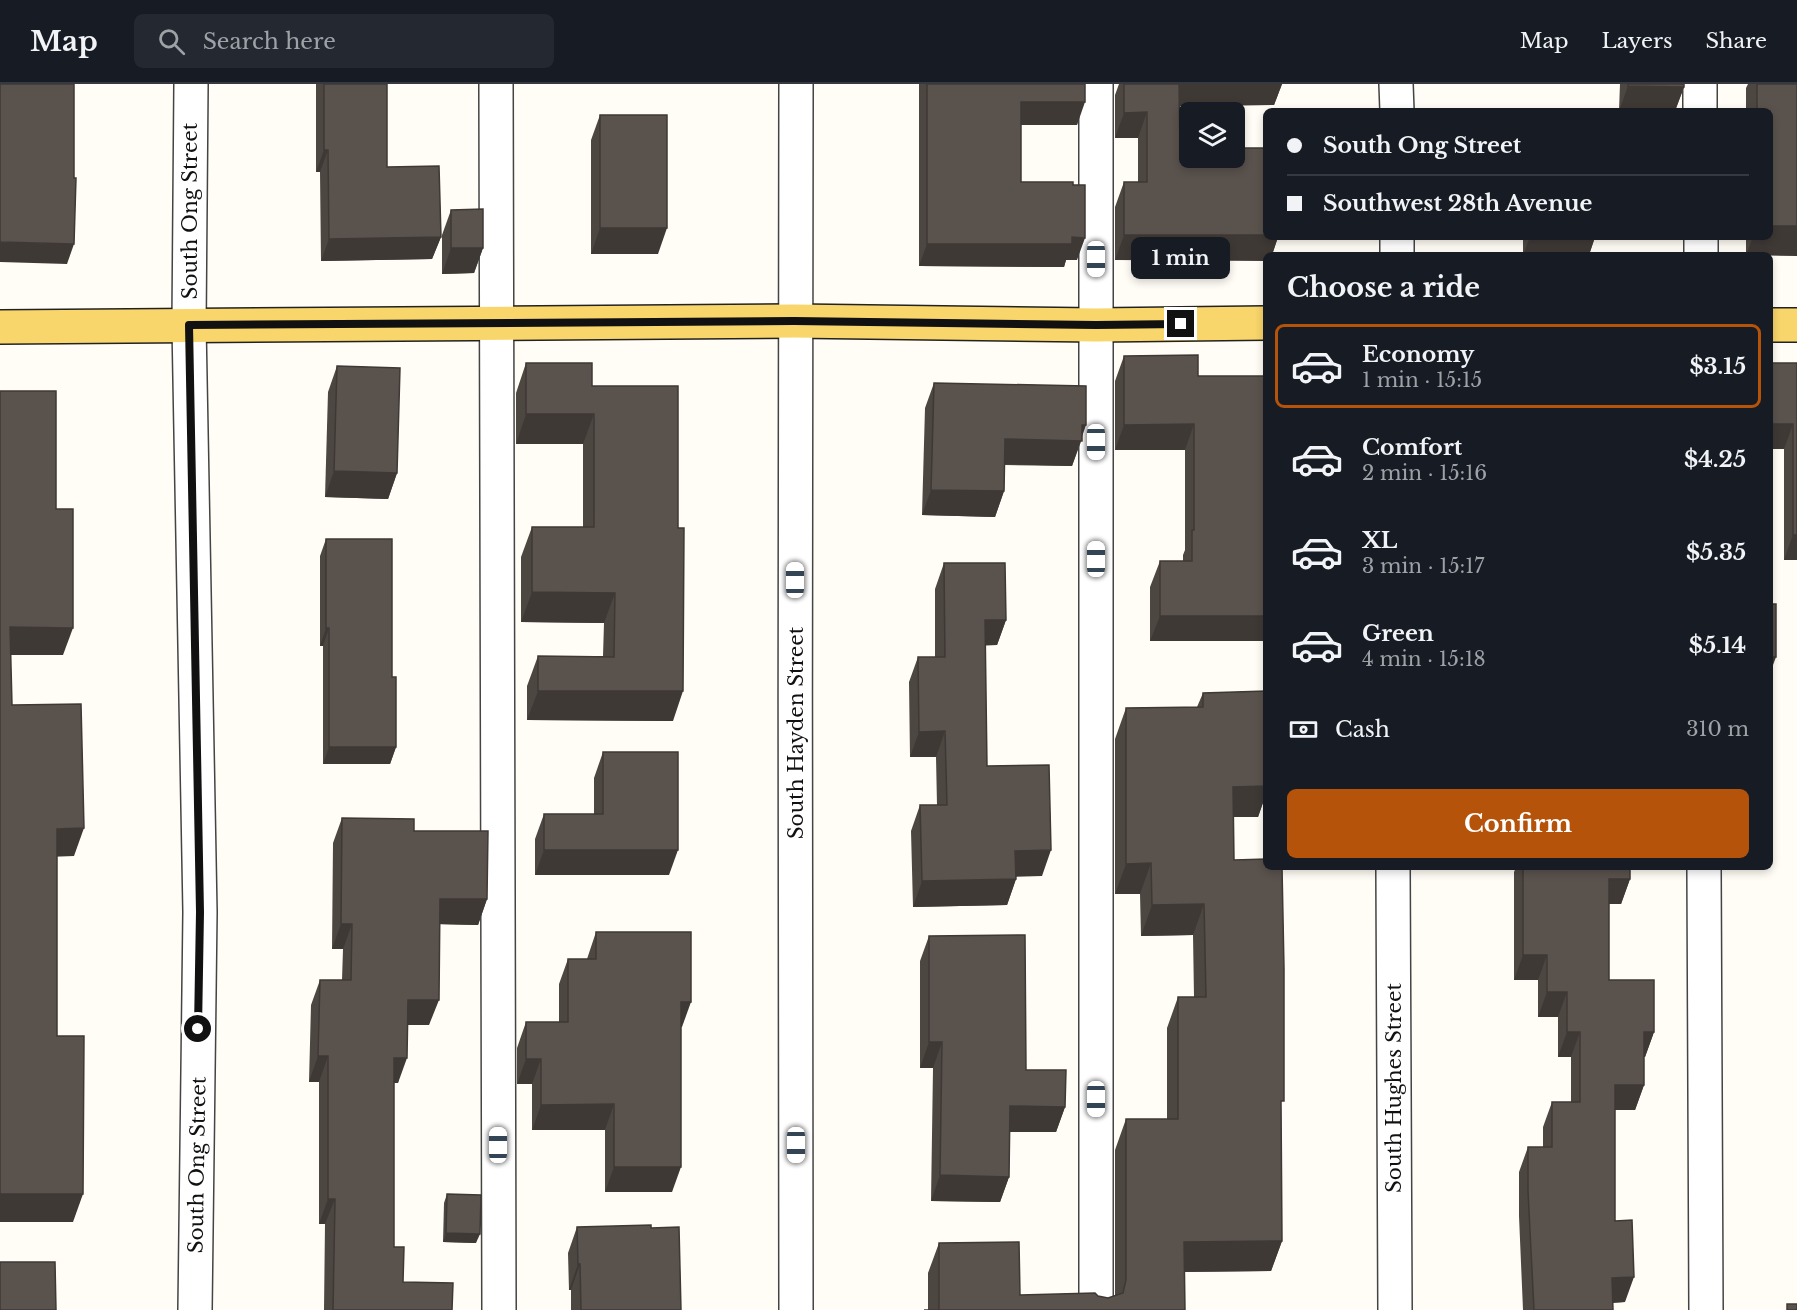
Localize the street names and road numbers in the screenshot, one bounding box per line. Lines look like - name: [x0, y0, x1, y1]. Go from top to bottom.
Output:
- street label: South Ong Street: [178, 122, 202, 299]
- street label: South Hayden Street: [784, 626, 808, 839]
- street label: South Hughes Street: [1382, 983, 1406, 1193]
- street label: South Ong Street: [183, 1076, 211, 1254]

